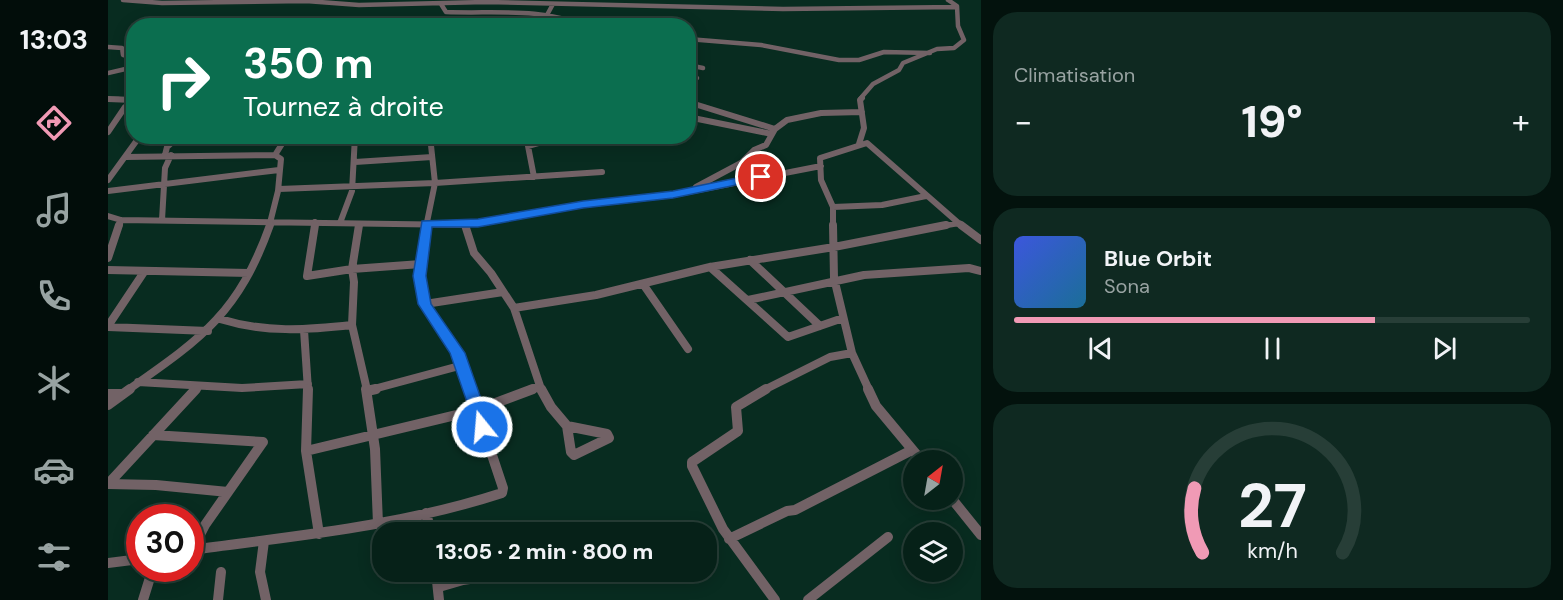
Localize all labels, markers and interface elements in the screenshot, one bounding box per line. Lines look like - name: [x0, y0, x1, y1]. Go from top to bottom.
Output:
- text: 13:03: [20, 22, 88, 57]
- text: 350 m: [243, 36, 373, 91]
- icon: right: [144, 42, 222, 120]
- text: Climatisation: [1014, 62, 1135, 88]
- text: Tournez à droite: [243, 89, 444, 124]
- text: 19°: [1241, 92, 1303, 151]
- text: −: [1014, 100, 1032, 143]
- text: +: [1512, 100, 1530, 143]
- icon: directions: [33, 102, 75, 144]
- pin: [735, 151, 786, 202]
- icon: arrive: [744, 160, 777, 193]
- icon: music: [33, 189, 75, 231]
- text: Blue Orbit: [1104, 244, 1212, 273]
- text: Sona: [1104, 273, 1150, 299]
- icon: phone: [33, 275, 75, 317]
- icon: previous: [1084, 332, 1117, 365]
- icon: pause: [1256, 332, 1289, 365]
- icon: next: [1428, 332, 1461, 365]
- icon: climate: [33, 362, 75, 404]
- position arrow: [450, 395, 514, 459]
- icon: car: [33, 449, 75, 491]
- north arrow: [903, 450, 963, 510]
- map controls: [903, 450, 963, 582]
- text: 27: [1237, 465, 1307, 546]
- speed limit sign: 30: [126, 504, 204, 582]
- button: layers: [903, 522, 963, 582]
- icon: filters: [33, 536, 75, 578]
- text: 13:05 · 2 min · 800 m: [436, 537, 653, 566]
- text: km/h: [1247, 537, 1297, 565]

